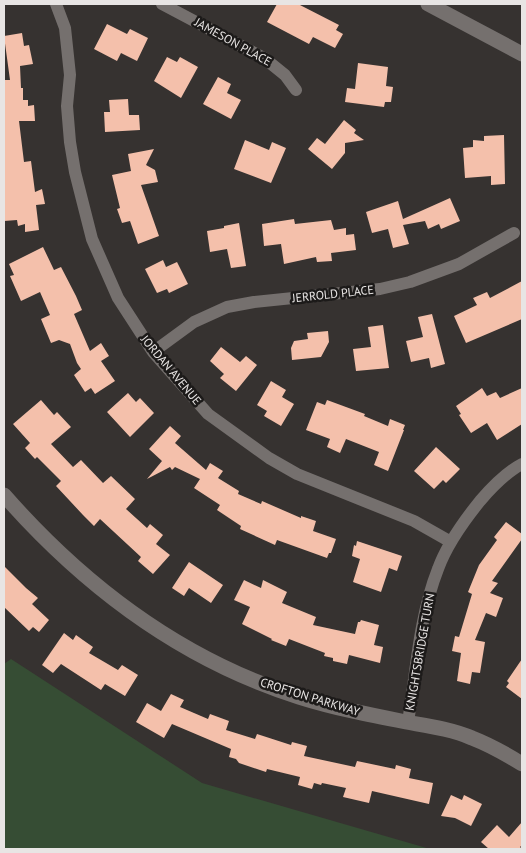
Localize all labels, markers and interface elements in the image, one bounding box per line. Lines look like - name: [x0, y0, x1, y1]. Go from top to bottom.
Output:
- street label: JAMESON PLACE: [191, 14, 274, 69]
- street label: JERROLD PLACE: [290, 282, 375, 305]
- street label: JORDAN AVENUE: [137, 331, 205, 408]
- street label: KNIGHTSBRIDGE TURN: [402, 592, 437, 712]
- street label: CROFTON PARKWAY: [259, 674, 362, 719]

